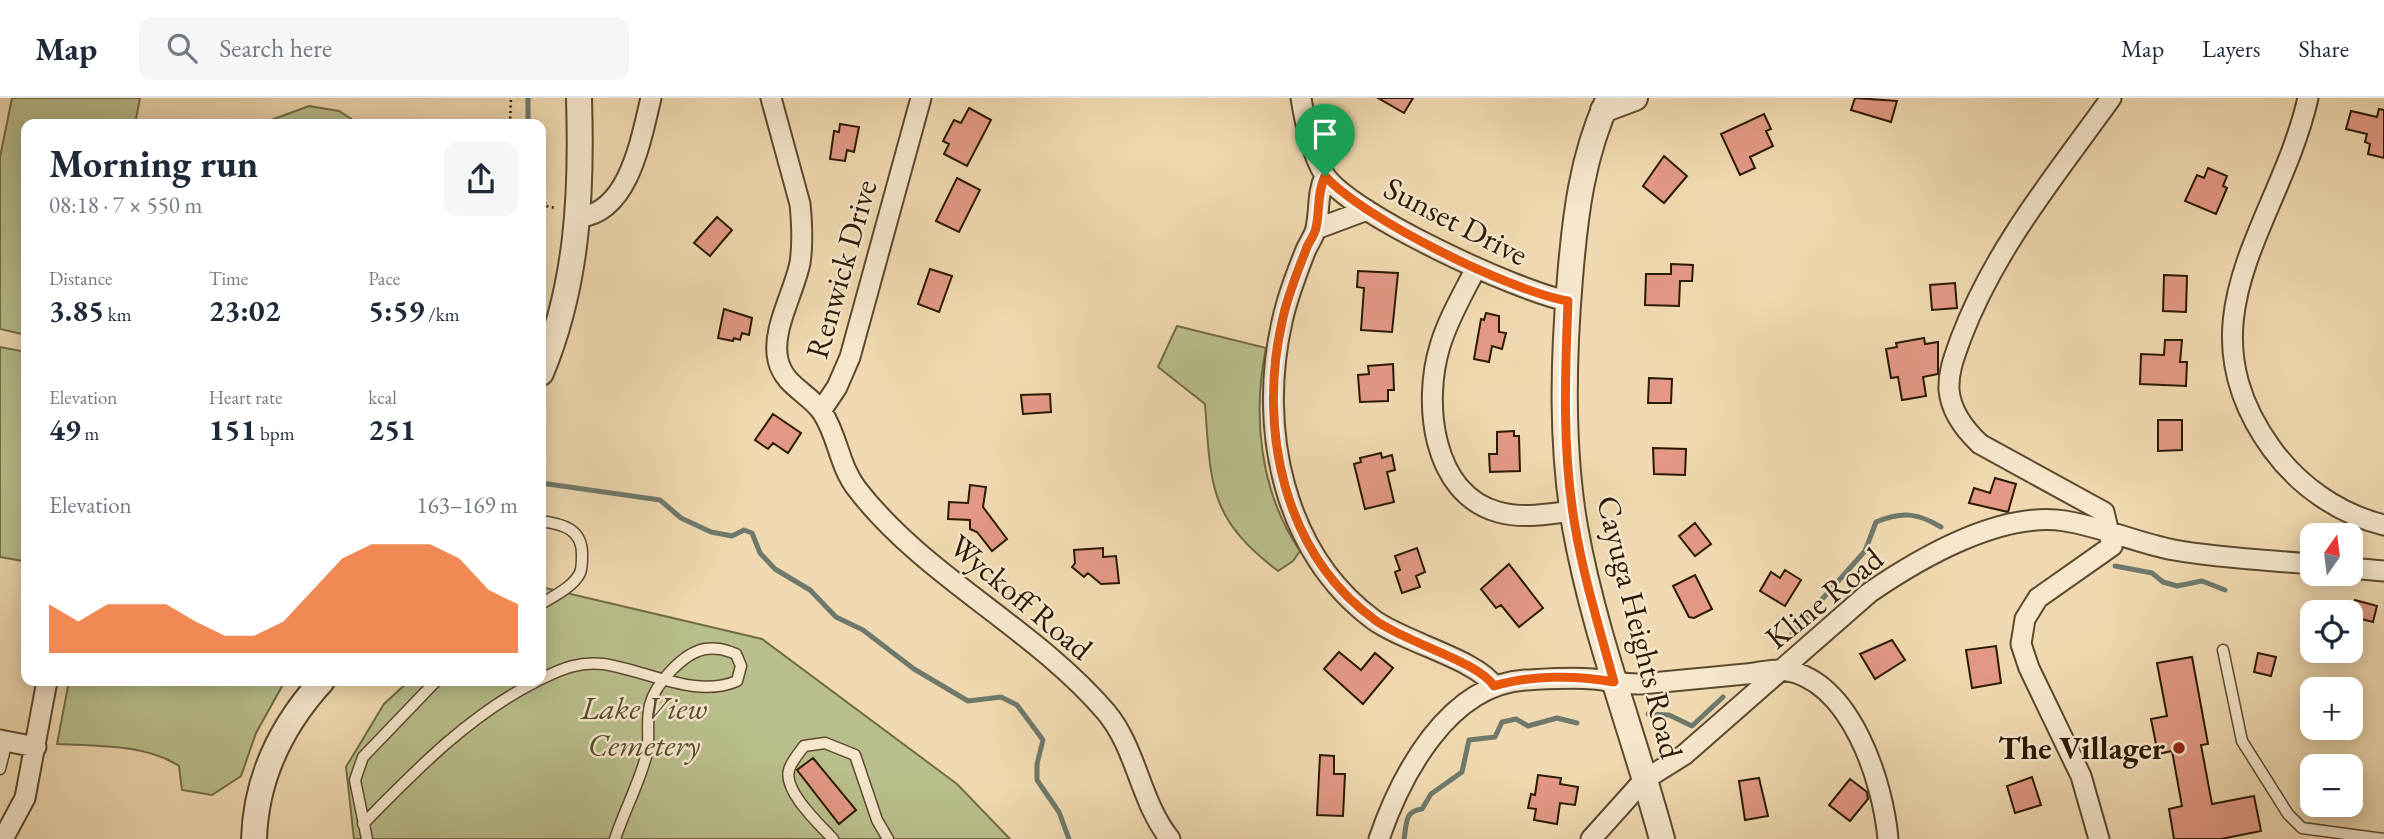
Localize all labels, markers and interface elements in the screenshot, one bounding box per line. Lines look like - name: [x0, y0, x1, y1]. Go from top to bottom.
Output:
- search box: [139, 17, 629, 80]
- text: Map: [35, 27, 97, 70]
- icon: search: [163, 29, 201, 67]
- text: Search here: [219, 31, 332, 65]
- text: Map: [2121, 33, 2164, 64]
- text: Layers: [2202, 33, 2261, 64]
- text: Share: [2299, 33, 2349, 64]
- pin: [1295, 104, 1355, 176]
- icon: arrive: [1306, 115, 1344, 153]
- text: Morning run: [49, 139, 258, 188]
- button: share: [444, 142, 518, 216]
- street label: Sunset Drive: [1377, 167, 1535, 275]
- street label: Renwick Drive: [795, 175, 887, 363]
- text: 08:18 · 7 × 550 m: [49, 190, 202, 220]
- text: Distance: [49, 266, 112, 291]
- text: Time: [209, 266, 248, 291]
- text: Pace: [368, 266, 400, 291]
- text: 3.85: [49, 291, 104, 330]
- text: 23:02: [209, 291, 281, 330]
- text: 5:59: [368, 291, 424, 330]
- text: km: [104, 302, 132, 327]
- text: /km: [424, 302, 459, 327]
- text: Elevation: [49, 385, 117, 410]
- text: Heart rate: [209, 385, 282, 410]
- text: kcal: [368, 385, 397, 410]
- text: 49: [49, 410, 81, 449]
- text: 151: [209, 410, 256, 449]
- text: 251: [368, 410, 416, 449]
- text: m: [81, 421, 99, 446]
- text: bpm: [256, 421, 295, 446]
- text: Elevation: [49, 490, 132, 520]
- text: 163–169 m: [417, 490, 518, 520]
- street label: Cayuga Heights Road: [1587, 491, 1693, 764]
- north arrow: [2300, 523, 2362, 586]
- map controls: [2300, 523, 2363, 817]
- street label: Wyckoff Road: [940, 525, 1102, 670]
- street label: Kline Road: [1756, 537, 1892, 658]
- button: locate: [2300, 600, 2363, 663]
- button: +: [2300, 677, 2363, 740]
- park label: Lake View Cemetery: [580, 687, 707, 766]
- place label: The Villager: [1998, 727, 2166, 769]
- marker: The Villager: [2171, 740, 2187, 756]
- button: −: [2300, 754, 2363, 817]

